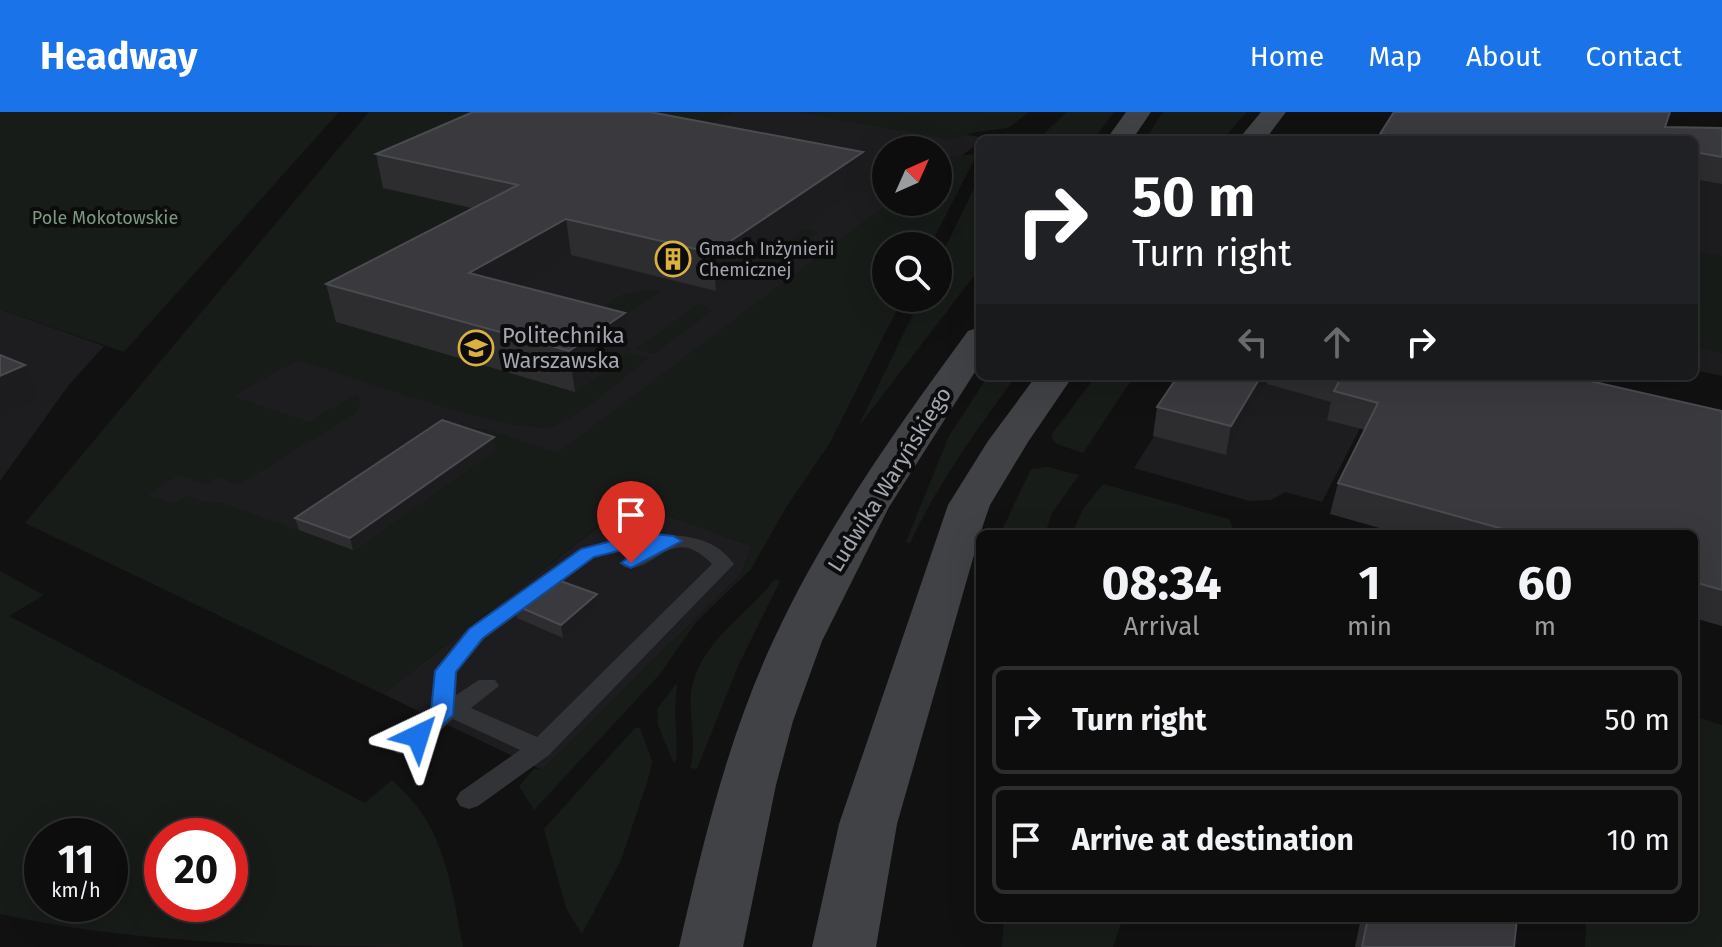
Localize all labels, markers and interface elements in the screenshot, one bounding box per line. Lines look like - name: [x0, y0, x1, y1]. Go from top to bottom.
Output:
- text: Headway: [40, 33, 197, 79]
- text: Home: [1250, 40, 1324, 73]
- text: Map: [1368, 40, 1422, 73]
- text: About: [1466, 40, 1541, 73]
- text: Contact: [1585, 40, 1682, 73]
- north arrow: [872, 136, 952, 216]
- map controls: [872, 136, 952, 312]
- text: 50 m: [1132, 164, 1255, 231]
- icon: right: [1000, 168, 1104, 272]
- park label: Pole Mokotowskie: [32, 207, 178, 229]
- button: search: [872, 232, 952, 312]
- text: Turn right: [1132, 232, 1292, 276]
- place label: Gmach Inżynierii Chemicznej: [699, 238, 835, 281]
- building icon: Gmach Inżynierii Chemicznej: [654, 240, 692, 278]
- icon: left: [1231, 320, 1275, 364]
- icon: ahead: [1315, 320, 1359, 364]
- icon: right: [1399, 320, 1443, 364]
- place label: Politechnika Warszawska: [502, 322, 625, 374]
- school or university icon: Politechnika Warszawska: [457, 329, 495, 367]
- street label: Ludwika Waryńskiego: [822, 382, 957, 577]
- pin: [597, 481, 665, 563]
- icon: arrive: [609, 493, 653, 537]
- text: 08:34: [1101, 554, 1222, 612]
- text: 1: [1358, 554, 1381, 612]
- text: 60: [1517, 554, 1573, 612]
- text: Arrival: [1123, 611, 1200, 642]
- text: min: [1347, 611, 1392, 642]
- text: m: [1534, 611, 1556, 642]
- position arrow: [376, 694, 460, 778]
- icon: right: [1004, 698, 1048, 742]
- text: Turn right: [1072, 702, 1207, 738]
- text: 50 m: [1605, 702, 1670, 738]
- speed limit sign: 20: [144, 818, 248, 922]
- icon: arrive: [1004, 818, 1048, 862]
- text: Arrive at destination: [1072, 822, 1354, 858]
- text: 10 m: [1607, 822, 1670, 858]
- text: 11: [58, 836, 94, 884]
- text: km/h: [51, 878, 101, 902]

